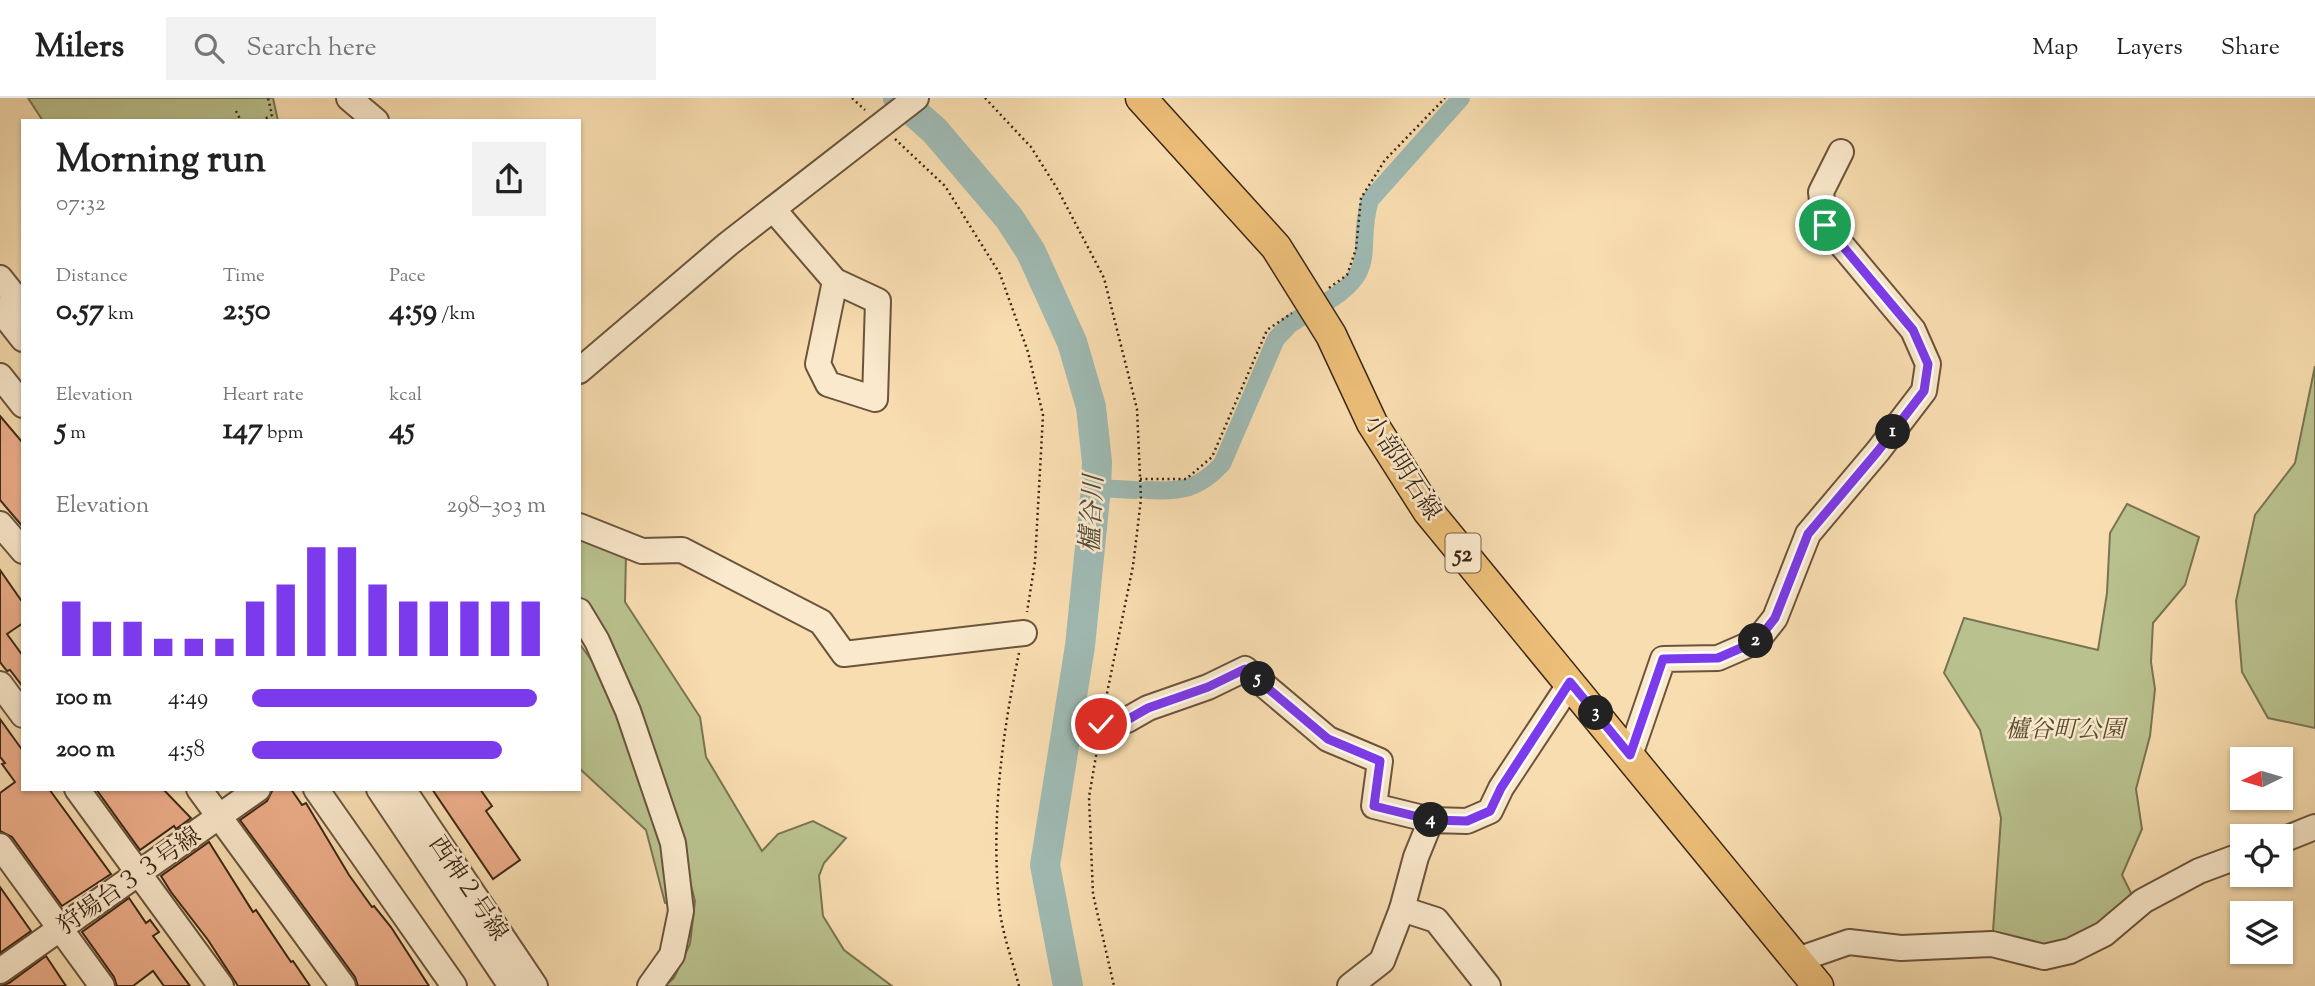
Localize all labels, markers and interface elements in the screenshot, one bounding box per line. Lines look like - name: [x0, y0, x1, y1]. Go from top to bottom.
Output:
- search box: [166, 17, 656, 80]
- text: Milers: [35, 24, 124, 72]
- icon: search: [190, 29, 228, 67]
- text: Search here: [246, 30, 377, 67]
- text: Map: [2032, 31, 2078, 65]
- text: Layers: [2116, 31, 2183, 65]
- text: Share: [2221, 31, 2280, 65]
- text: Morning run: [56, 135, 266, 189]
- button: share: [472, 142, 546, 216]
- text: 07:32: [56, 188, 106, 221]
- pin: [1795, 195, 1855, 255]
- icon: arrive: [1806, 206, 1844, 244]
- text: Distance: [56, 263, 128, 290]
- text: Time: [223, 263, 265, 290]
- text: Pace: [389, 263, 426, 290]
- text: 0.57: [56, 290, 104, 333]
- text: 2:50: [223, 290, 271, 333]
- text: 4:59: [389, 290, 437, 333]
- text: km: [104, 301, 134, 328]
- text: /km: [437, 301, 476, 328]
- text: Elevation: [56, 382, 133, 409]
- text: Heart rate: [223, 382, 304, 409]
- text: kcal: [389, 382, 422, 409]
- text: 5: [56, 409, 66, 452]
- text: 147: [223, 409, 263, 452]
- text: 45: [389, 409, 415, 452]
- street label: 小部明石線: [1354, 409, 1448, 528]
- pin: 1: [1876, 414, 1910, 450]
- text: 1: [1889, 418, 1896, 445]
- text: m: [66, 420, 86, 447]
- text: bpm: [263, 420, 304, 447]
- water label: 櫨谷川: [1073, 471, 1114, 554]
- text: Elevation: [56, 490, 149, 523]
- text: 298–303 m: [447, 490, 546, 523]
- road number: 52: [1446, 534, 1480, 573]
- pin: 2: [1738, 624, 1774, 658]
- text: 2: [1751, 627, 1760, 654]
- pin: 5: [1240, 662, 1276, 696]
- text: 5: [1254, 665, 1261, 692]
- text: 100 m: [56, 682, 112, 715]
- text: 4:49: [168, 682, 208, 715]
- pin: [1071, 694, 1131, 754]
- pin: 3: [1578, 696, 1614, 730]
- text: 3: [1592, 699, 1599, 726]
- icon: check: [1082, 705, 1120, 743]
- park label: 櫨谷町公園: [2005, 714, 2129, 748]
- text: 200 m: [56, 734, 115, 767]
- text: 4:58: [168, 734, 205, 767]
- north arrow: [2230, 747, 2292, 810]
- map controls: [2230, 747, 2293, 964]
- pin: 4: [1414, 802, 1448, 838]
- text: 4: [1426, 806, 1435, 833]
- street label: 狩場台３３号線: [52, 820, 209, 944]
- button: locate: [2230, 824, 2293, 887]
- street label: 西神２号線: [420, 830, 515, 948]
- button: layers: [2230, 901, 2293, 964]

